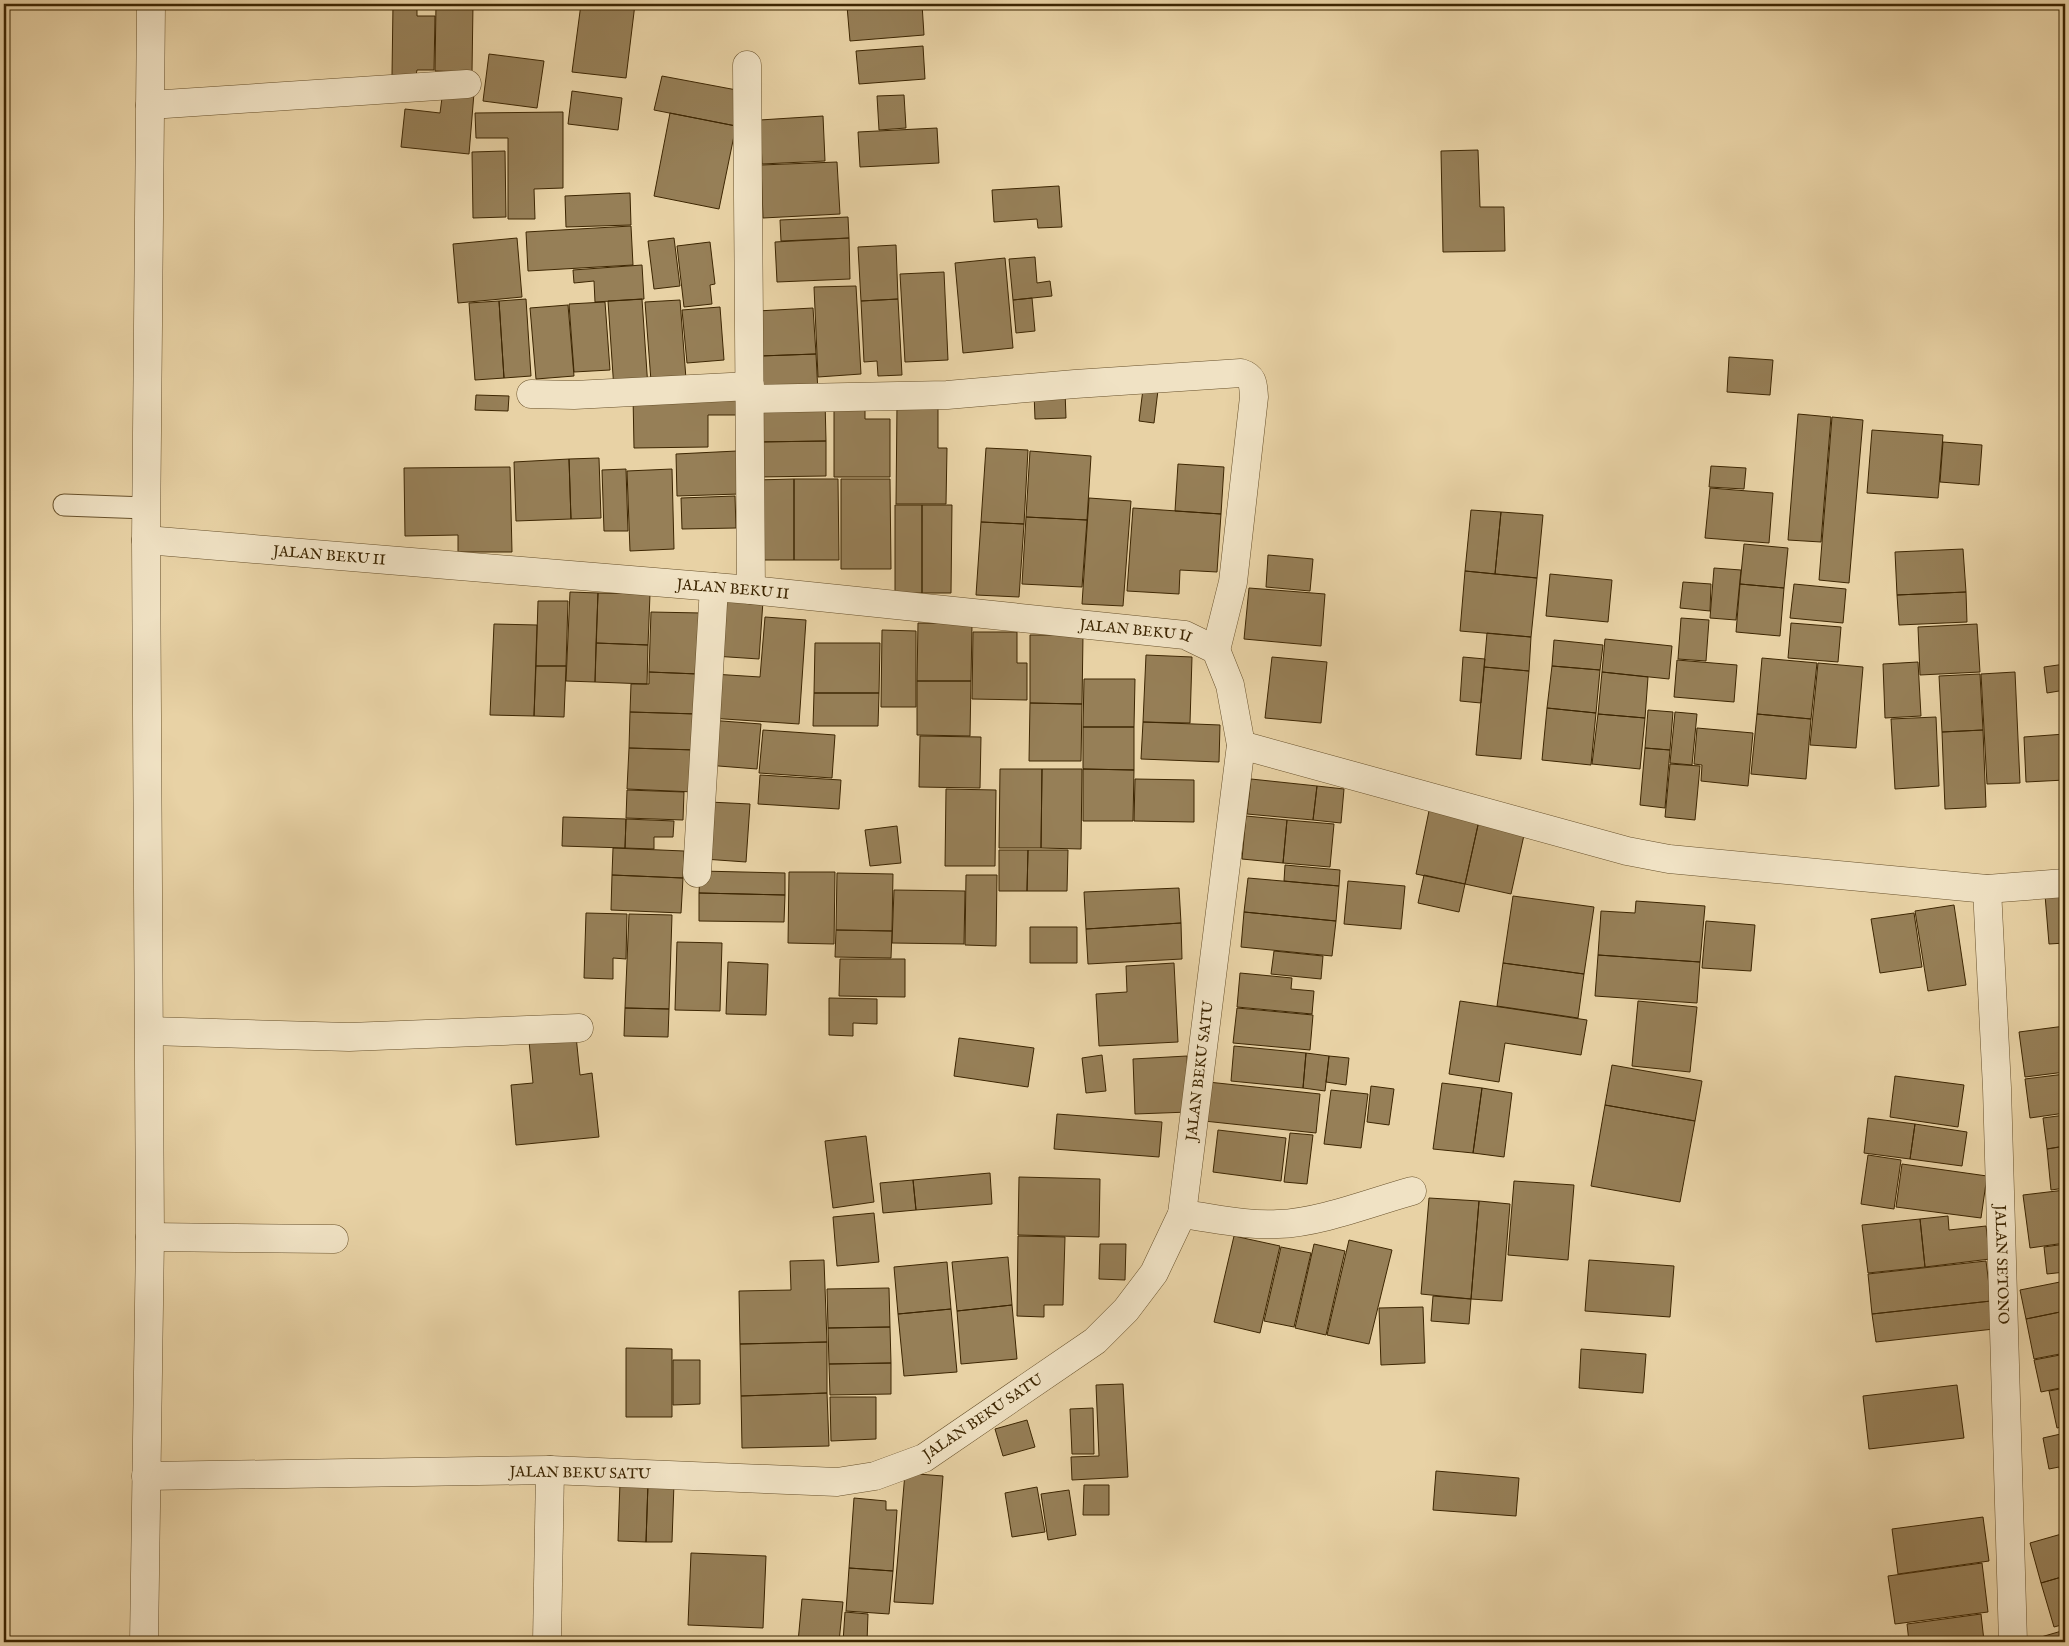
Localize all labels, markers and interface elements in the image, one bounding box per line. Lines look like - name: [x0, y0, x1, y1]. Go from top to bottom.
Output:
- street label: JALAN BEKU II: [270, 541, 387, 569]
- street label: JALAN BEKU II: [674, 574, 791, 603]
- street label: JALAN BEKU II: [1077, 614, 1196, 647]
- street label: JALAN BEKU SATU: [1182, 1000, 1218, 1144]
- street label: JALAN SETONO: [1991, 1203, 2013, 1325]
- street label: JALAN BEKU SATU: [918, 1370, 1047, 1465]
- street label: JALAN BEKU SATU: [507, 1462, 651, 1484]

